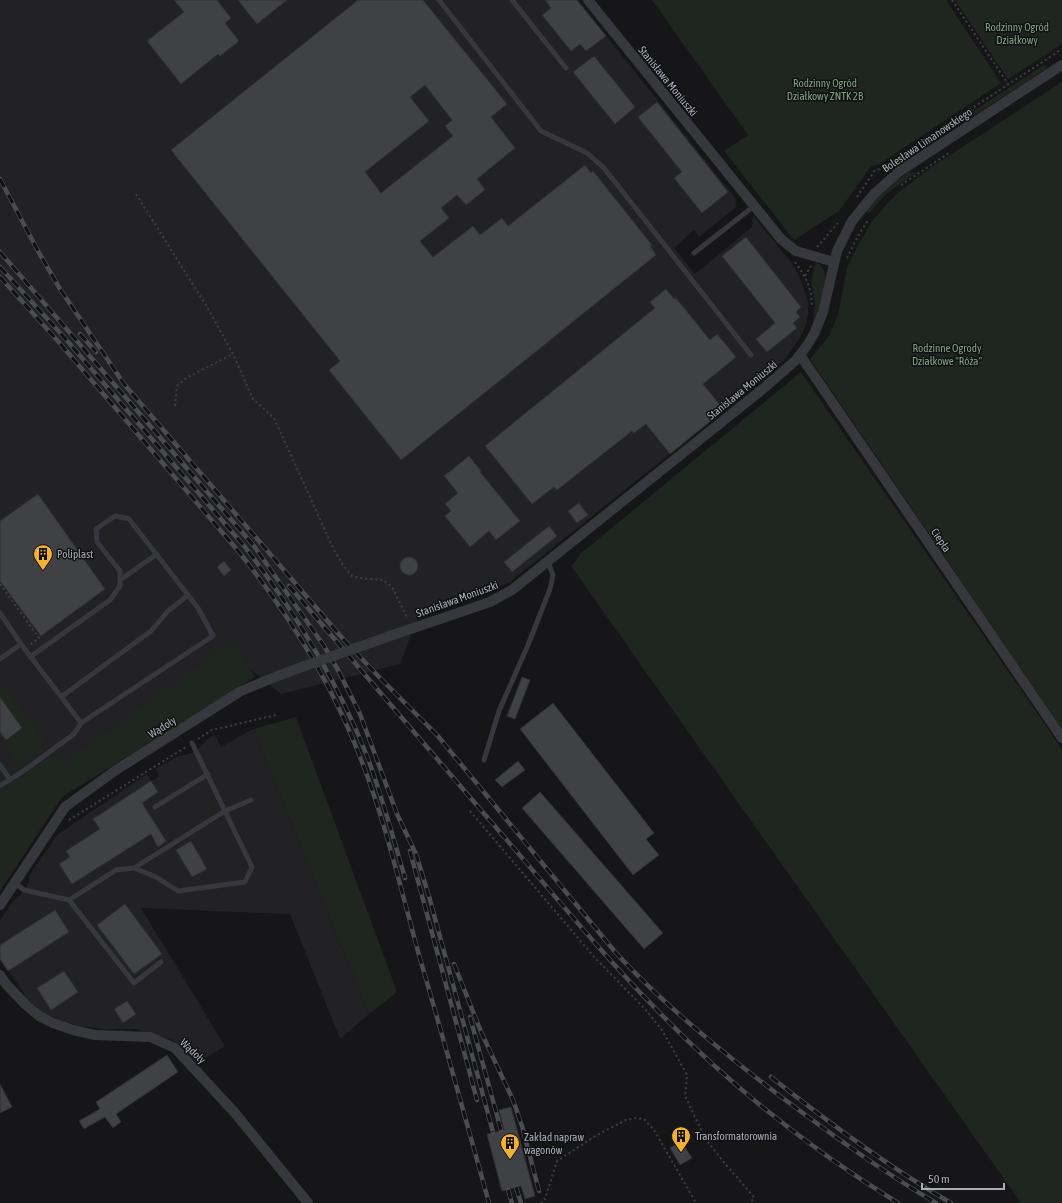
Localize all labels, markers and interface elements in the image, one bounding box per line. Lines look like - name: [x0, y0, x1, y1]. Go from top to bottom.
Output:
- park label: Rodzinny Ogród Działkowy: [985, 21, 1049, 46]
- street label: Stanisława Moniuszki: [636, 44, 700, 118]
- park label: Rodzinny Ogród Działkowy ZNTK 2B: [787, 77, 864, 102]
- street label: Bolesława Limanowskiego: [880, 106, 974, 174]
- park label: Rodzinne Ogrody Działkowe "Róża": [912, 342, 982, 367]
- street label: Stanisława Moniuszki: [705, 358, 779, 422]
- street label: Ciepła: [929, 526, 953, 554]
- building icon: Poliplast: [32, 543, 54, 571]
- place label: Poliplast: [57, 548, 93, 560]
- street label: Stanisława Moniuszki: [414, 579, 500, 619]
- street label: Wądoły: [146, 714, 178, 740]
- street label: Wądoły: [178, 1036, 209, 1066]
- building icon: Transformatorownia: [670, 1125, 692, 1153]
- place label: Transformatorownia: [695, 1130, 777, 1142]
- place label: Zakład napraw wagonów: [524, 1131, 584, 1156]
- building icon: Zakład napraw wagonów: [499, 1132, 521, 1160]
- scale bar: [922, 1165, 1004, 1191]
- text: 50 m: [928, 1172, 950, 1186]

